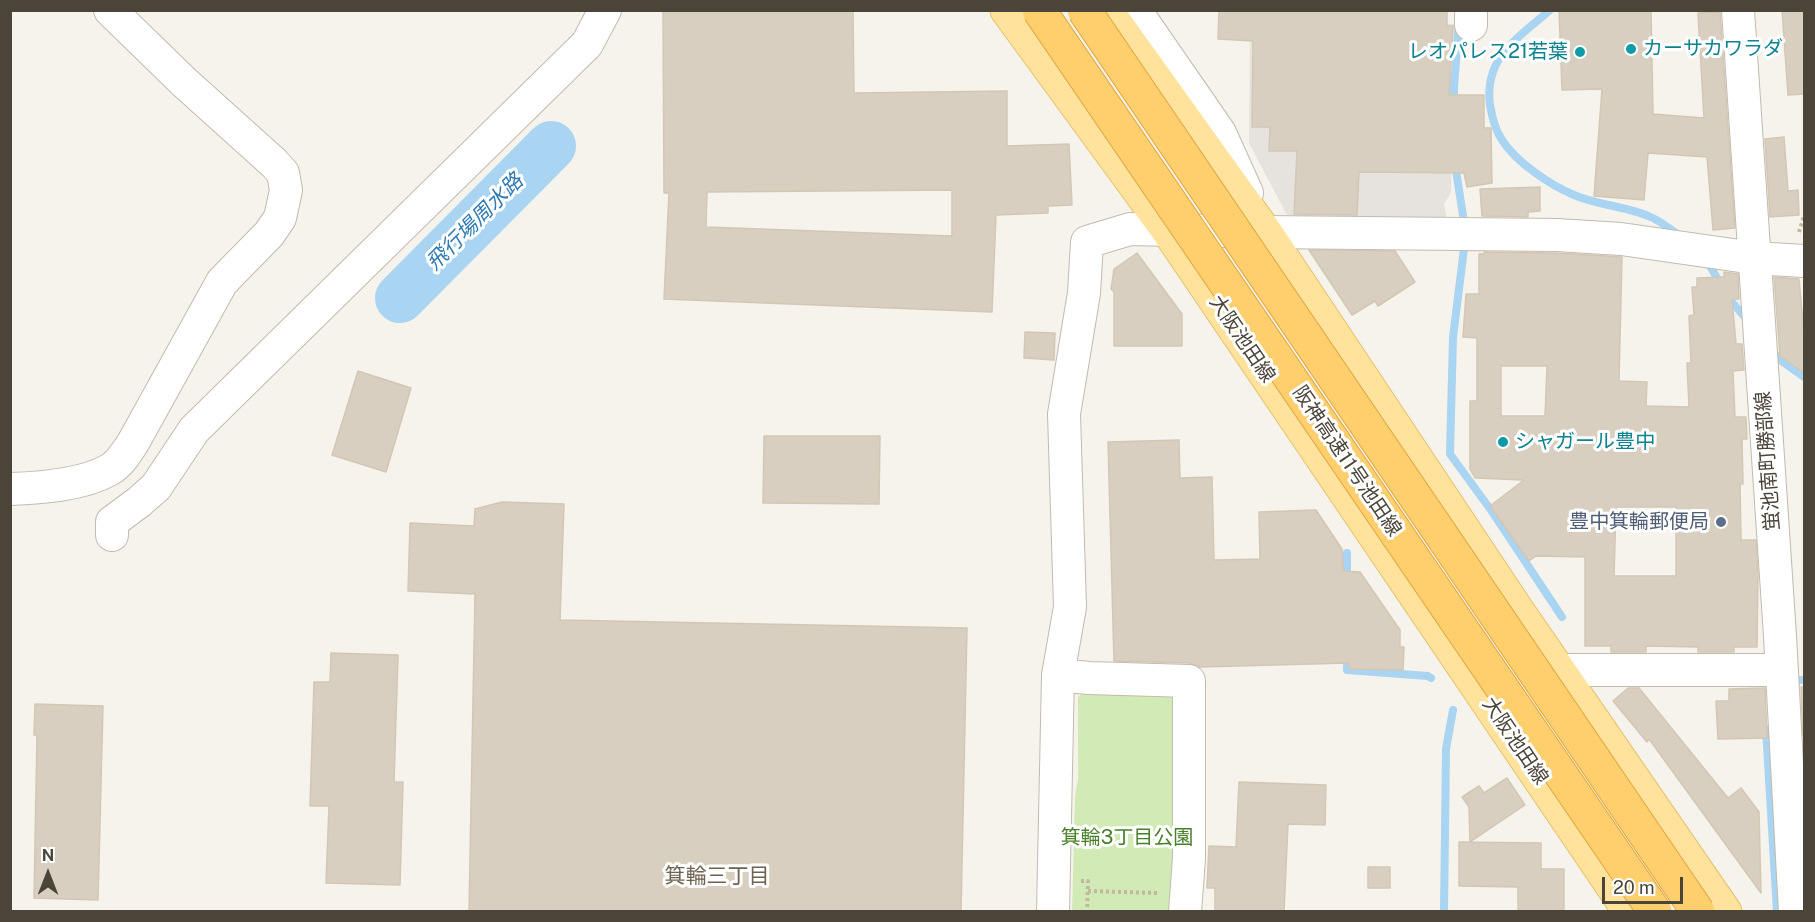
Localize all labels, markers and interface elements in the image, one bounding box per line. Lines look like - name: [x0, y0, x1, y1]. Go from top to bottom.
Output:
- place label: カーサカワラダ: [1643, 37, 1783, 61]
- place label: レオパレス21若葉: [1408, 40, 1568, 64]
- marker: カーサカワラダ: [1624, 42, 1638, 56]
- marker: レオパレス21若葉: [1573, 45, 1587, 59]
- water label: 飛行場周水路: [422, 169, 528, 275]
- street label: 大阪池田線: [1204, 291, 1280, 387]
- street label: 阪神高速11号池田線: [1288, 381, 1406, 541]
- street label: 蛍池南町勝部線: [1751, 390, 1785, 532]
- place label: シャガール豊中: [1515, 430, 1655, 454]
- marker: シャガール豊中: [1496, 435, 1510, 449]
- place label: 豊中箕輪郵便局: [1569, 510, 1709, 534]
- marker: 豊中箕輪郵便局: [1714, 515, 1728, 529]
- street label: 大阪池田線: [1477, 693, 1553, 789]
- park label: 箕輪3丁目公園: [1061, 826, 1193, 850]
- north arrow: [18, 844, 78, 904]
- text: N: [42, 846, 54, 865]
- district label: 箕輪三丁目: [665, 864, 769, 890]
- scale bar: [1605, 865, 1686, 903]
- text: 20 m: [1613, 877, 1655, 898]

